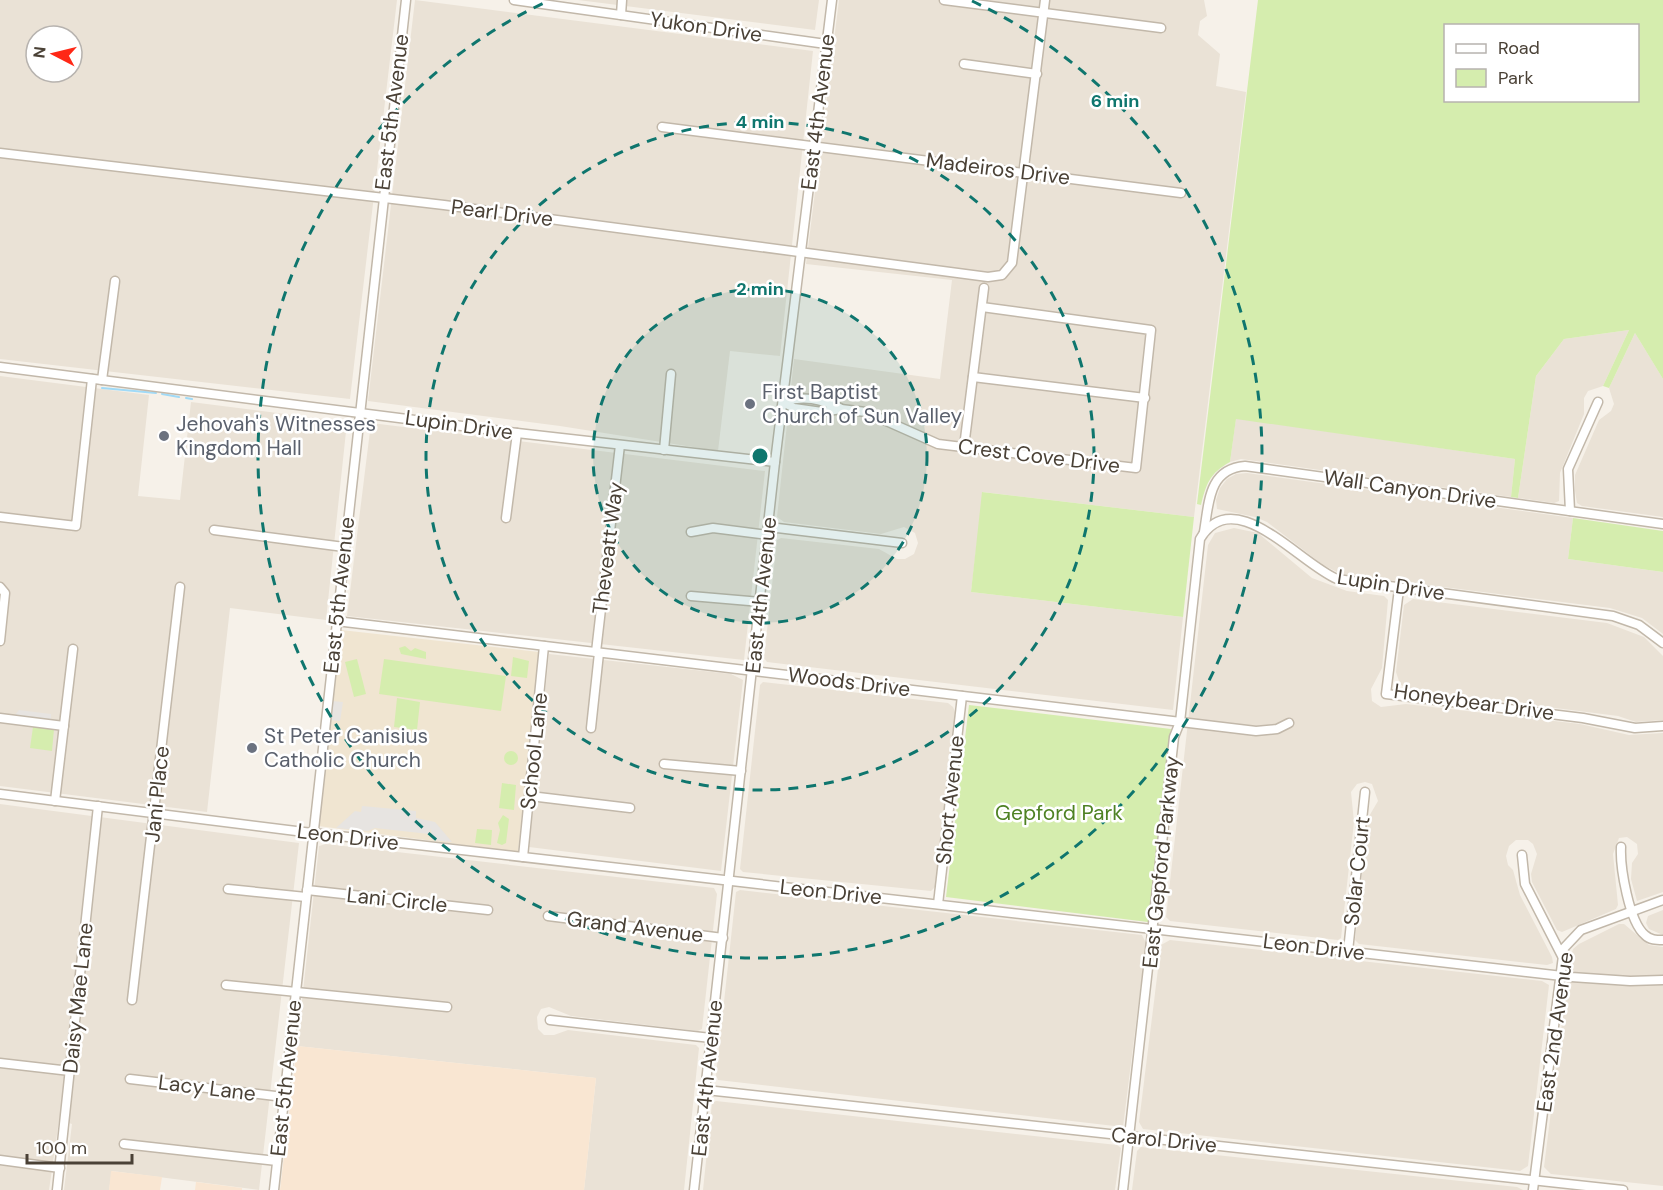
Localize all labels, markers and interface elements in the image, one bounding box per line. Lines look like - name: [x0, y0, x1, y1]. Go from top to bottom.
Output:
- street label: Yukon Drive: [648, 5, 764, 49]
- north arrow: [24, 24, 84, 84]
- legend: [1444, 24, 1639, 102]
- street label: East 5th Avenue: [369, 32, 415, 192]
- street label: East 4th Avenue: [795, 32, 841, 192]
- text: Road: [1498, 36, 1540, 60]
- text: N: [28, 45, 51, 59]
- text: Park: [1498, 66, 1534, 90]
- text: 6 min: [1091, 89, 1139, 113]
- text: 4 min: [736, 110, 784, 134]
- street label: Madeiros Drive: [924, 146, 1072, 192]
- street label: Pearl Drive: [449, 193, 555, 233]
- text: 2 min: [736, 277, 784, 301]
- place label: First Baptist Church of Sun Valley: [762, 378, 962, 430]
- marker: First Baptist Church of Sun Valley: [743, 397, 757, 411]
- street label: Lupin Drive: [403, 404, 515, 446]
- place label: Jehovah's Witnesses Kingdom Hall: [176, 410, 376, 462]
- marker: Jehovah's Witnesses Kingdom Hall: [157, 429, 171, 443]
- street label: Crest Cove Drive: [956, 432, 1122, 480]
- centre of rings: [750, 446, 770, 466]
- street label: Wall Canyon Drive: [1322, 463, 1498, 515]
- street label: Theveatt Way: [586, 480, 630, 616]
- street label: East 5th Avenue: [317, 515, 361, 675]
- street label: East 4th Avenue: [739, 515, 783, 675]
- street label: Lupin Drive: [1335, 563, 1447, 607]
- street label: Woods Drive: [786, 661, 912, 703]
- street label: Honeybear Drive: [1392, 677, 1556, 727]
- street label: School Lane: [514, 691, 554, 811]
- place label: St Peter Canisius Catholic Church: [264, 722, 428, 774]
- street label: Short Avenue: [929, 734, 971, 866]
- marker: St Peter Canisius Catholic Church: [245, 741, 259, 755]
- street label: Jani Place: [138, 744, 176, 844]
- street label: East Gepford Parkway: [1136, 754, 1186, 970]
- park label: Gepford Park: [995, 799, 1123, 827]
- street label: Solar Court: [1337, 815, 1377, 927]
- street label: Leon Drive: [295, 817, 401, 857]
- street label: Leon Drive: [779, 873, 883, 911]
- street label: Lani Circle: [345, 881, 449, 919]
- street label: Grand Avenue: [565, 905, 705, 949]
- street label: Daisy Mae Lane: [56, 921, 100, 1075]
- street label: Leon Drive: [1261, 927, 1367, 967]
- street label: East 2nd Avenue: [1530, 950, 1580, 1114]
- street label: East 5th Avenue: [264, 998, 308, 1158]
- street label: East 4th Avenue: [685, 998, 729, 1158]
- street label: Lacy Lane: [157, 1068, 258, 1108]
- street label: Carol Drive: [1110, 1121, 1218, 1159]
- scale bar: [27, 1127, 132, 1165]
- text: 100 m: [36, 1136, 87, 1160]

